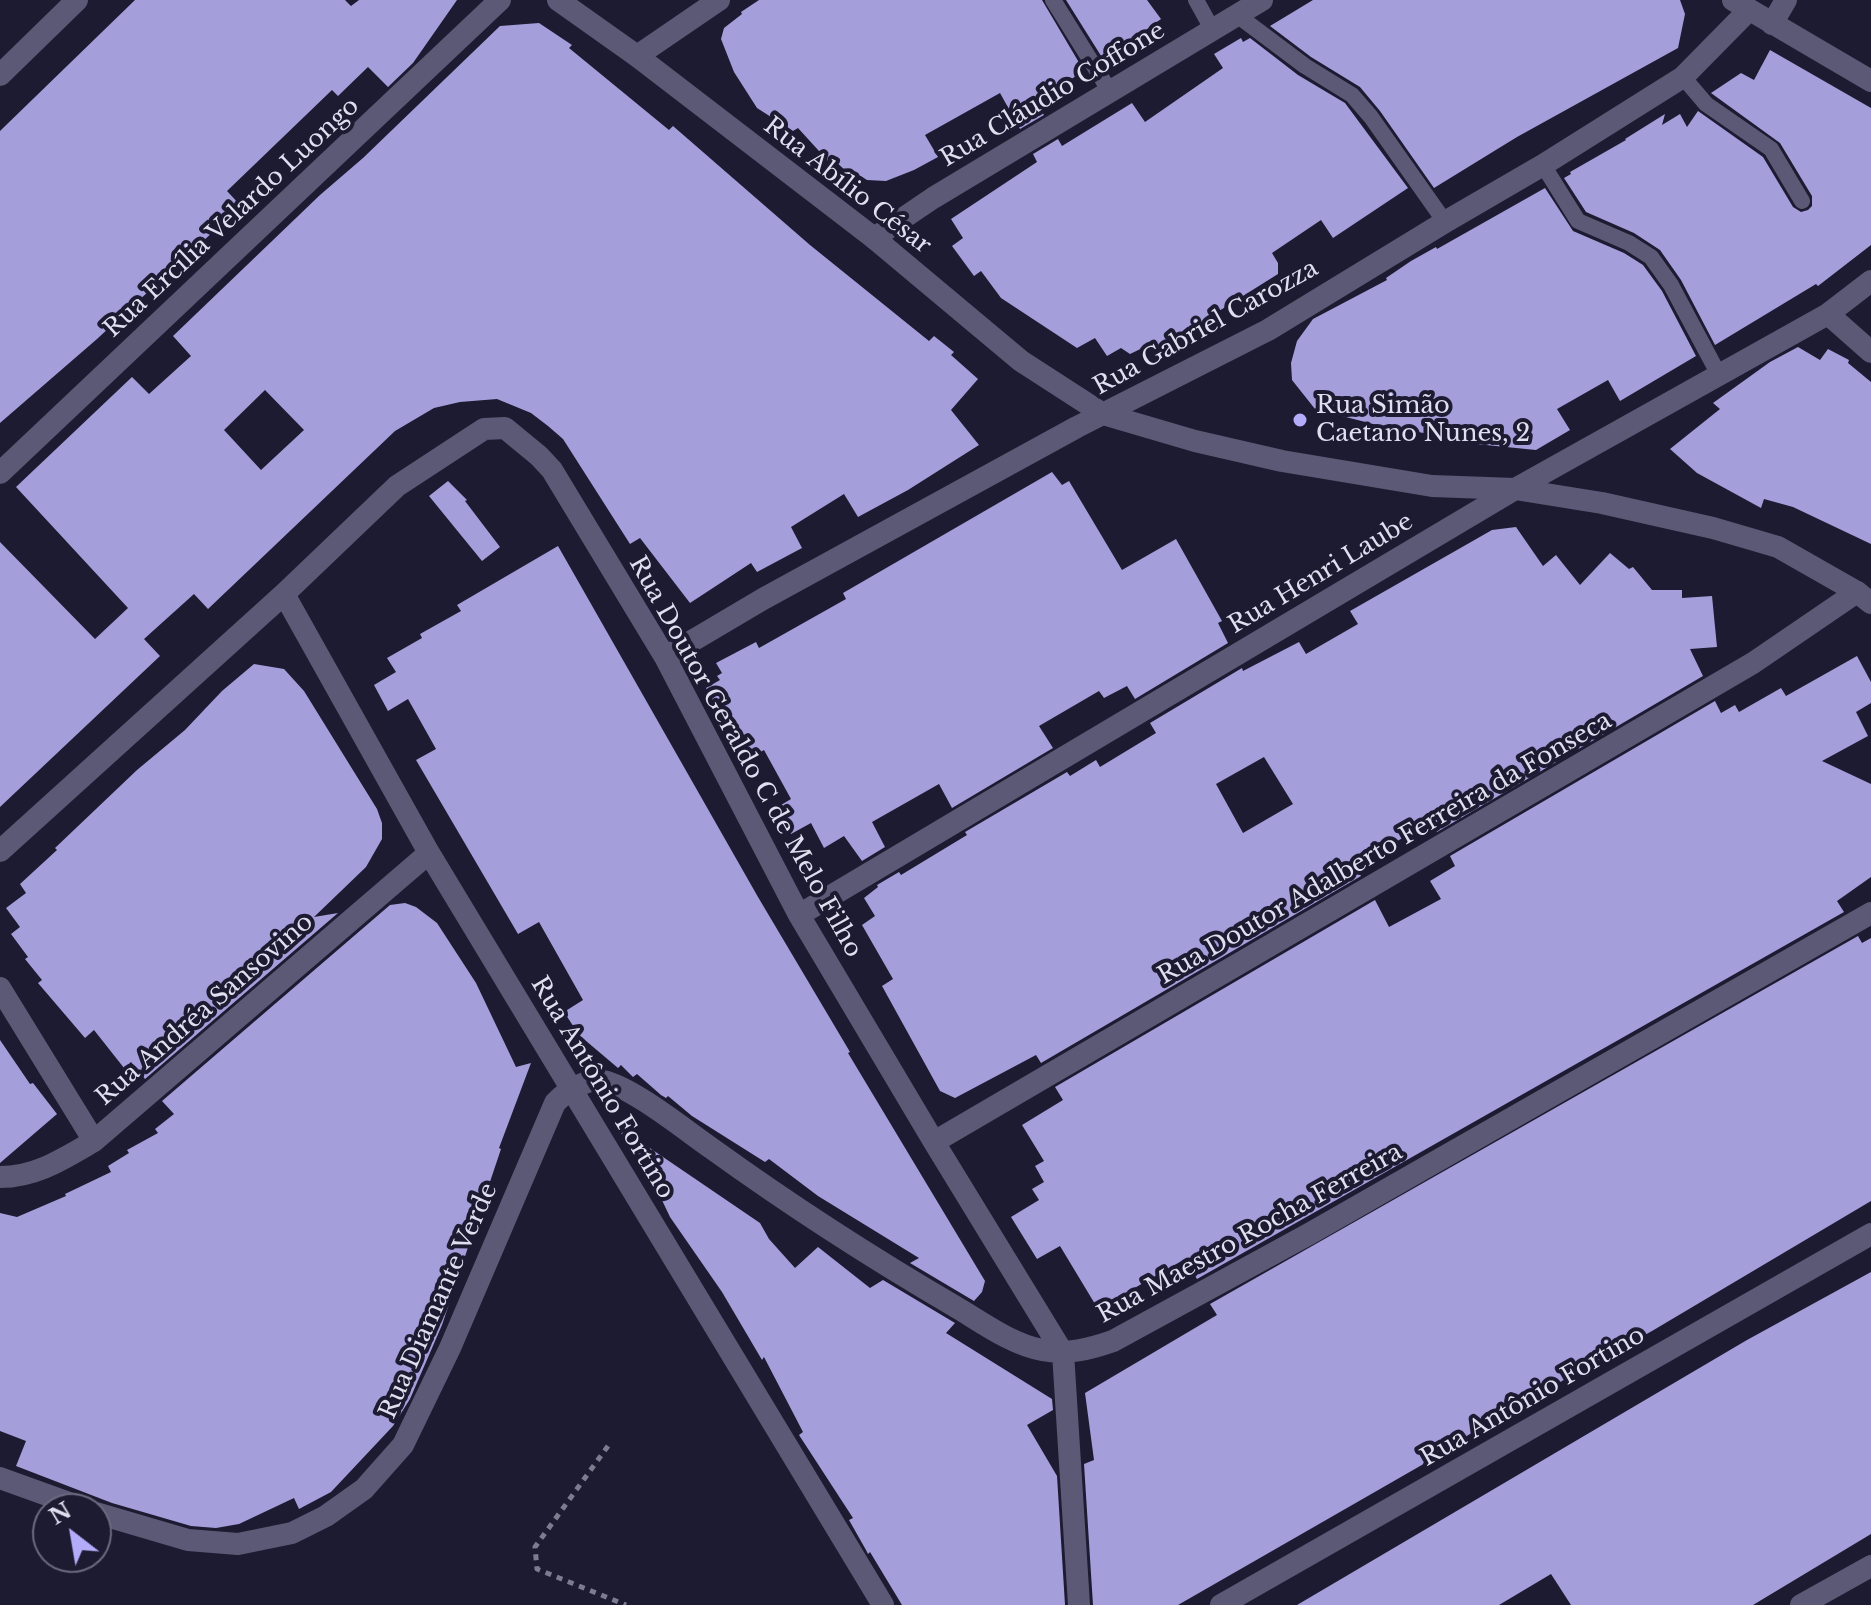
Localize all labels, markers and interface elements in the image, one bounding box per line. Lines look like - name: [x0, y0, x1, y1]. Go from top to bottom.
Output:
- street label: Rua Cláudio Coffone: [936, 17, 1170, 173]
- street label: Rua Ercília Velardo Luongo: [98, 92, 366, 344]
- street label: Rua Abílio César: [757, 112, 937, 260]
- street label: Rua Gabriel Carozza: [1089, 254, 1323, 402]
- place label: Rua Simão Caetano Nunes, 2: [1316, 392, 1530, 448]
- marker: Rua Simão Caetano Nunes, 2: [1291, 411, 1309, 429]
- street label: Rua Henri Laube: [1224, 508, 1418, 640]
- street label: Rua Doutor Geraldo C de Melo Filho: [622, 551, 868, 963]
- street label: Rua Doutor Adalberto Ferreira da Fonseca: [1153, 707, 1617, 991]
- street label: Rua Andréa Sansovino: [91, 908, 319, 1112]
- street label: Rua Antônio Fortino: [524, 972, 680, 1204]
- street label: Rua Maestro Rocha Ferreira: [1092, 1138, 1408, 1330]
- street label: Rua Diamante Verde: [374, 1179, 504, 1423]
- street label: Rua Antônio Fortino: [1416, 1321, 1650, 1473]
- north arrow: [32, 1493, 112, 1573]
- text: N: [45, 1497, 76, 1531]

